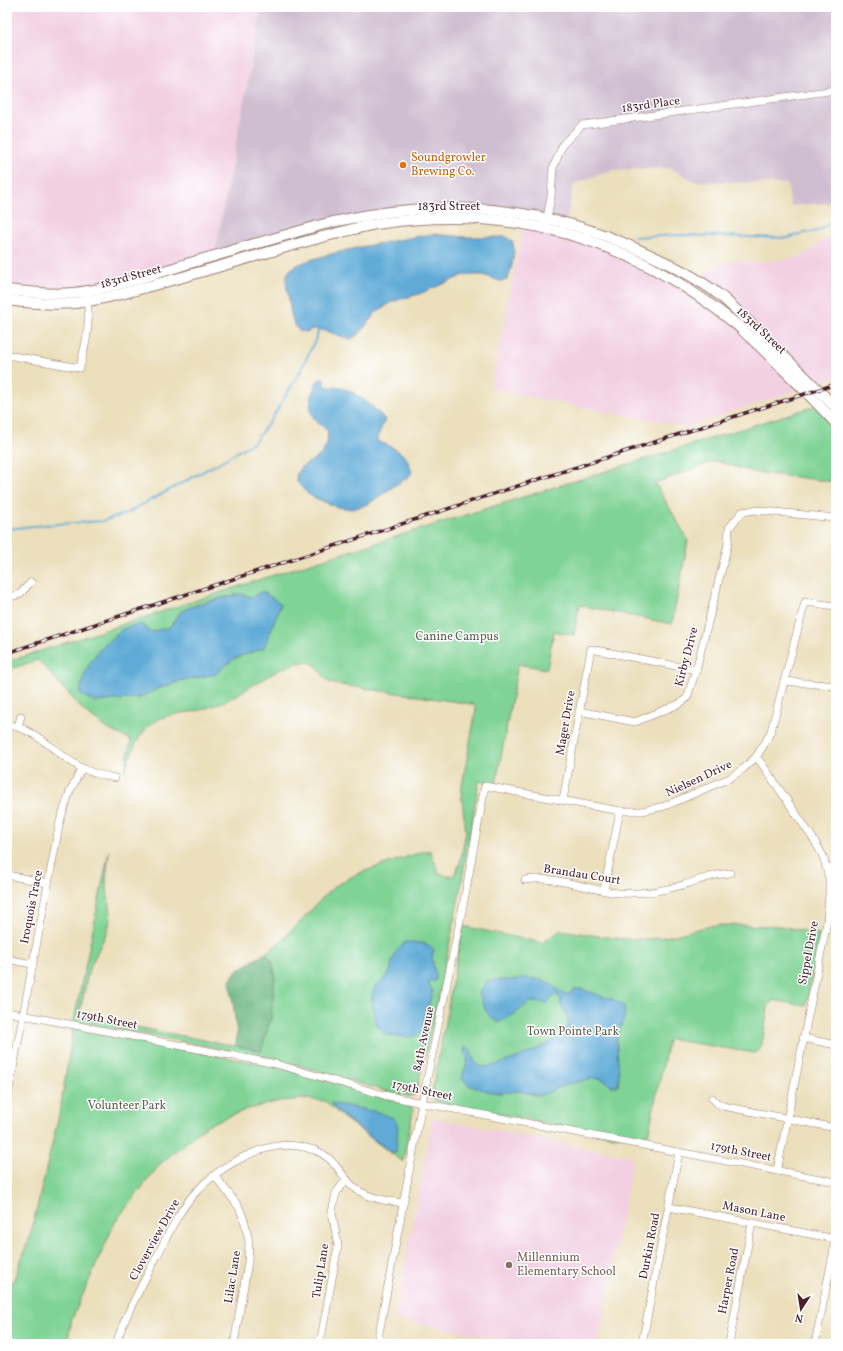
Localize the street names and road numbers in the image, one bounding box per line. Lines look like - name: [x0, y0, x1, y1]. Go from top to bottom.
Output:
- street label: 183rd Place: [621, 93, 681, 117]
- street label: 183rd Street: [418, 199, 480, 215]
- street label: 183rd Street: [99, 261, 163, 293]
- street label: 183rd Street: [733, 304, 789, 358]
- street label: Kirby Drive: [671, 625, 703, 689]
- street label: Mager Drive: [552, 689, 580, 757]
- street label: Nielsen Drive: [663, 757, 735, 801]
- street label: Brandau Court: [542, 861, 622, 889]
- street label: Iroquois Trace: [17, 868, 47, 945]
- street label: Sippel Drive: [795, 919, 823, 986]
- street label: 84th Avenue: [409, 1005, 439, 1073]
- street label: 179th Street: [75, 1006, 139, 1034]
- street label: 179th Street: [390, 1077, 454, 1105]
- street label: 179th Street: [709, 1138, 773, 1166]
- street label: Cloverview Drive: [126, 1196, 184, 1284]
- street label: Mason Lane: [721, 1198, 787, 1226]
- street label: Durkin Road: [636, 1211, 664, 1281]
- street label: Tulip Lane: [309, 1242, 333, 1300]
- street label: Harper Road: [715, 1246, 743, 1315]
- street label: Lilac Lane: [221, 1249, 245, 1305]

